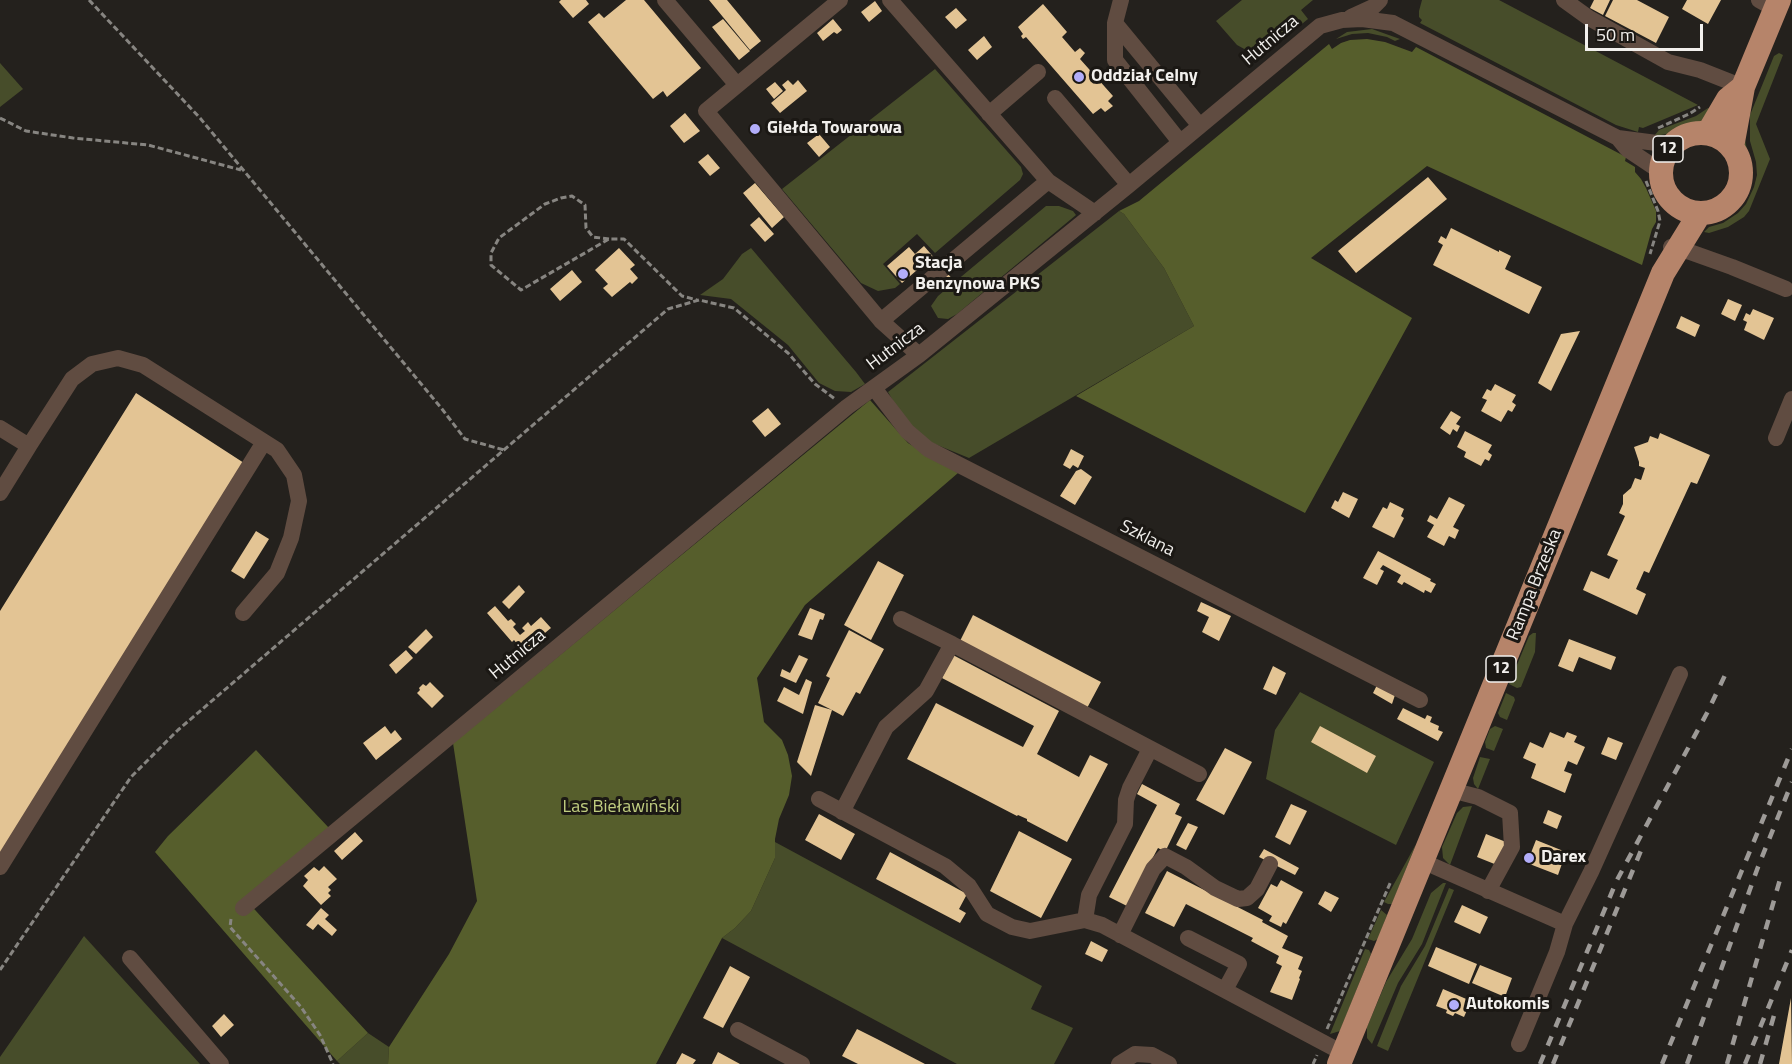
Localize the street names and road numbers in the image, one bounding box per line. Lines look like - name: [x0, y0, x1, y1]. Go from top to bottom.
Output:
- street label: Hutnicza: [1239, 11, 1303, 71]
- road number: 12: [1653, 136, 1683, 162]
- street label: Hutnicza: [863, 318, 929, 376]
- street label: Szklana: [1116, 516, 1178, 562]
- street label: Rampa Brzeska: [1503, 526, 1567, 644]
- street label: Hutnicza: [486, 625, 550, 685]
- road number: 12: [1486, 656, 1516, 682]

